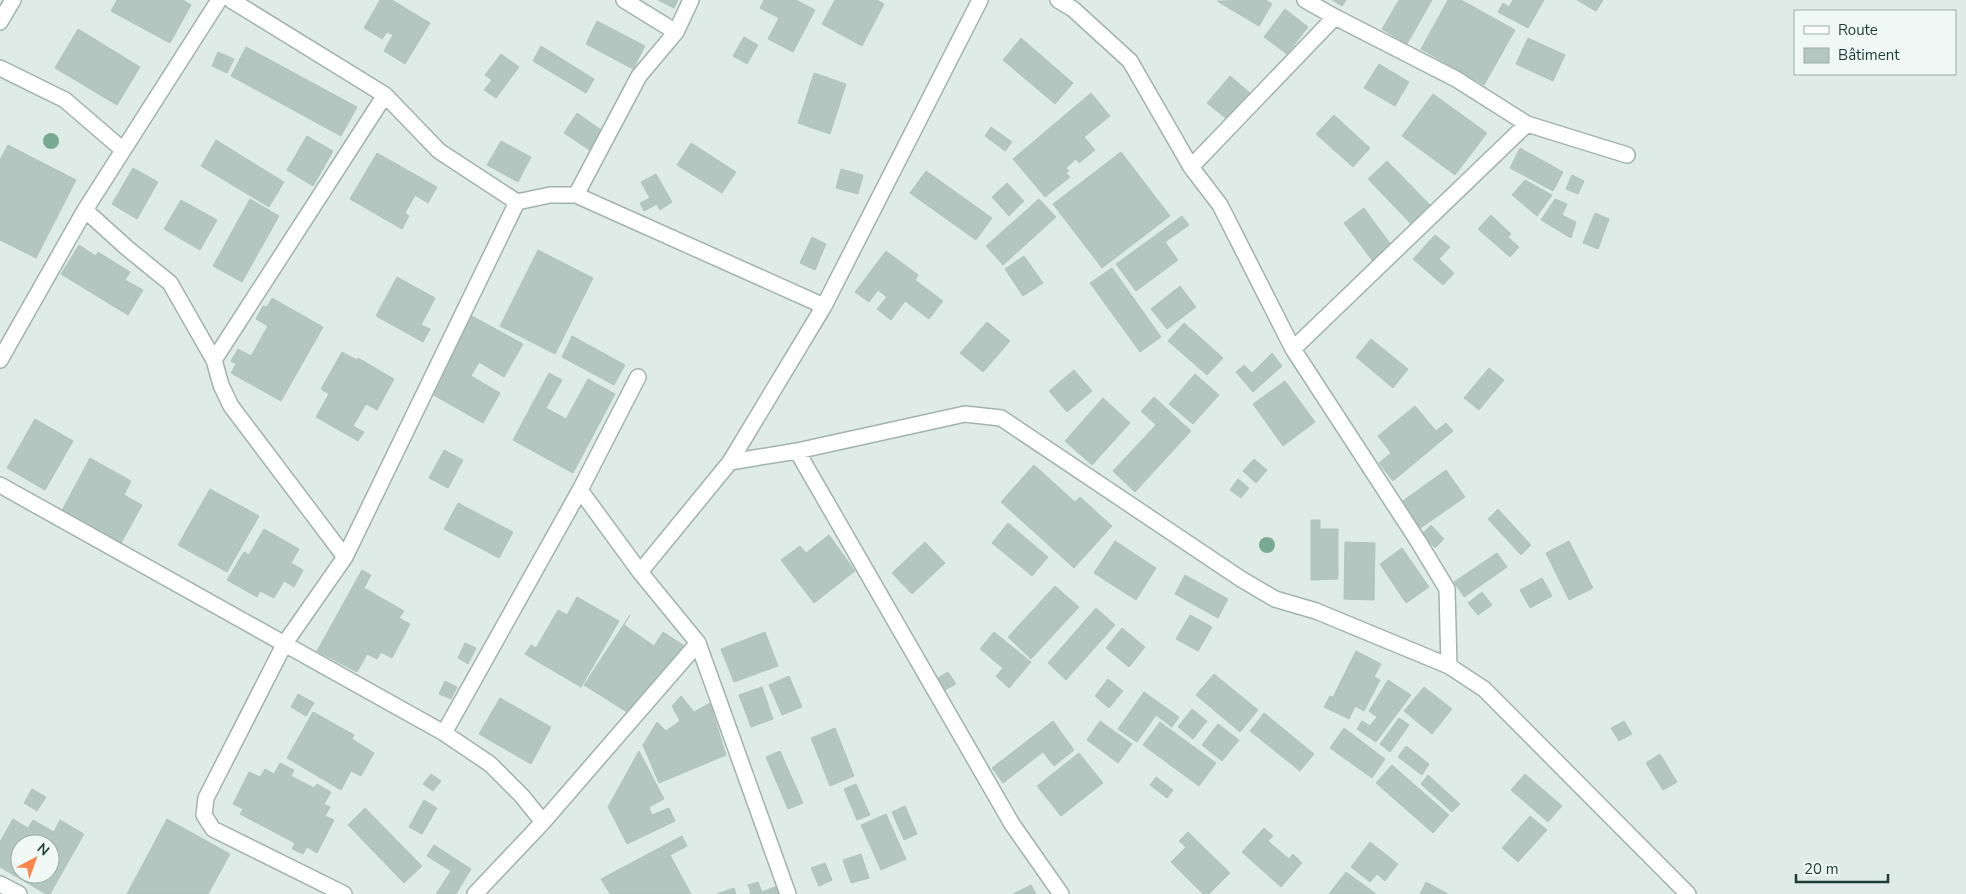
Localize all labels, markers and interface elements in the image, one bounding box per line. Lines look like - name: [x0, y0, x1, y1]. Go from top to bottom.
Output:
- legend: [1794, 10, 1956, 75]
- text: Route: [1838, 20, 1878, 40]
- text: Bâtiment: [1838, 45, 1900, 65]
- north arrow: [10, 834, 60, 884]
- text: N: [33, 839, 53, 860]
- scale bar: [1796, 852, 1888, 884]
- text: 20 m: [1804, 859, 1839, 879]

